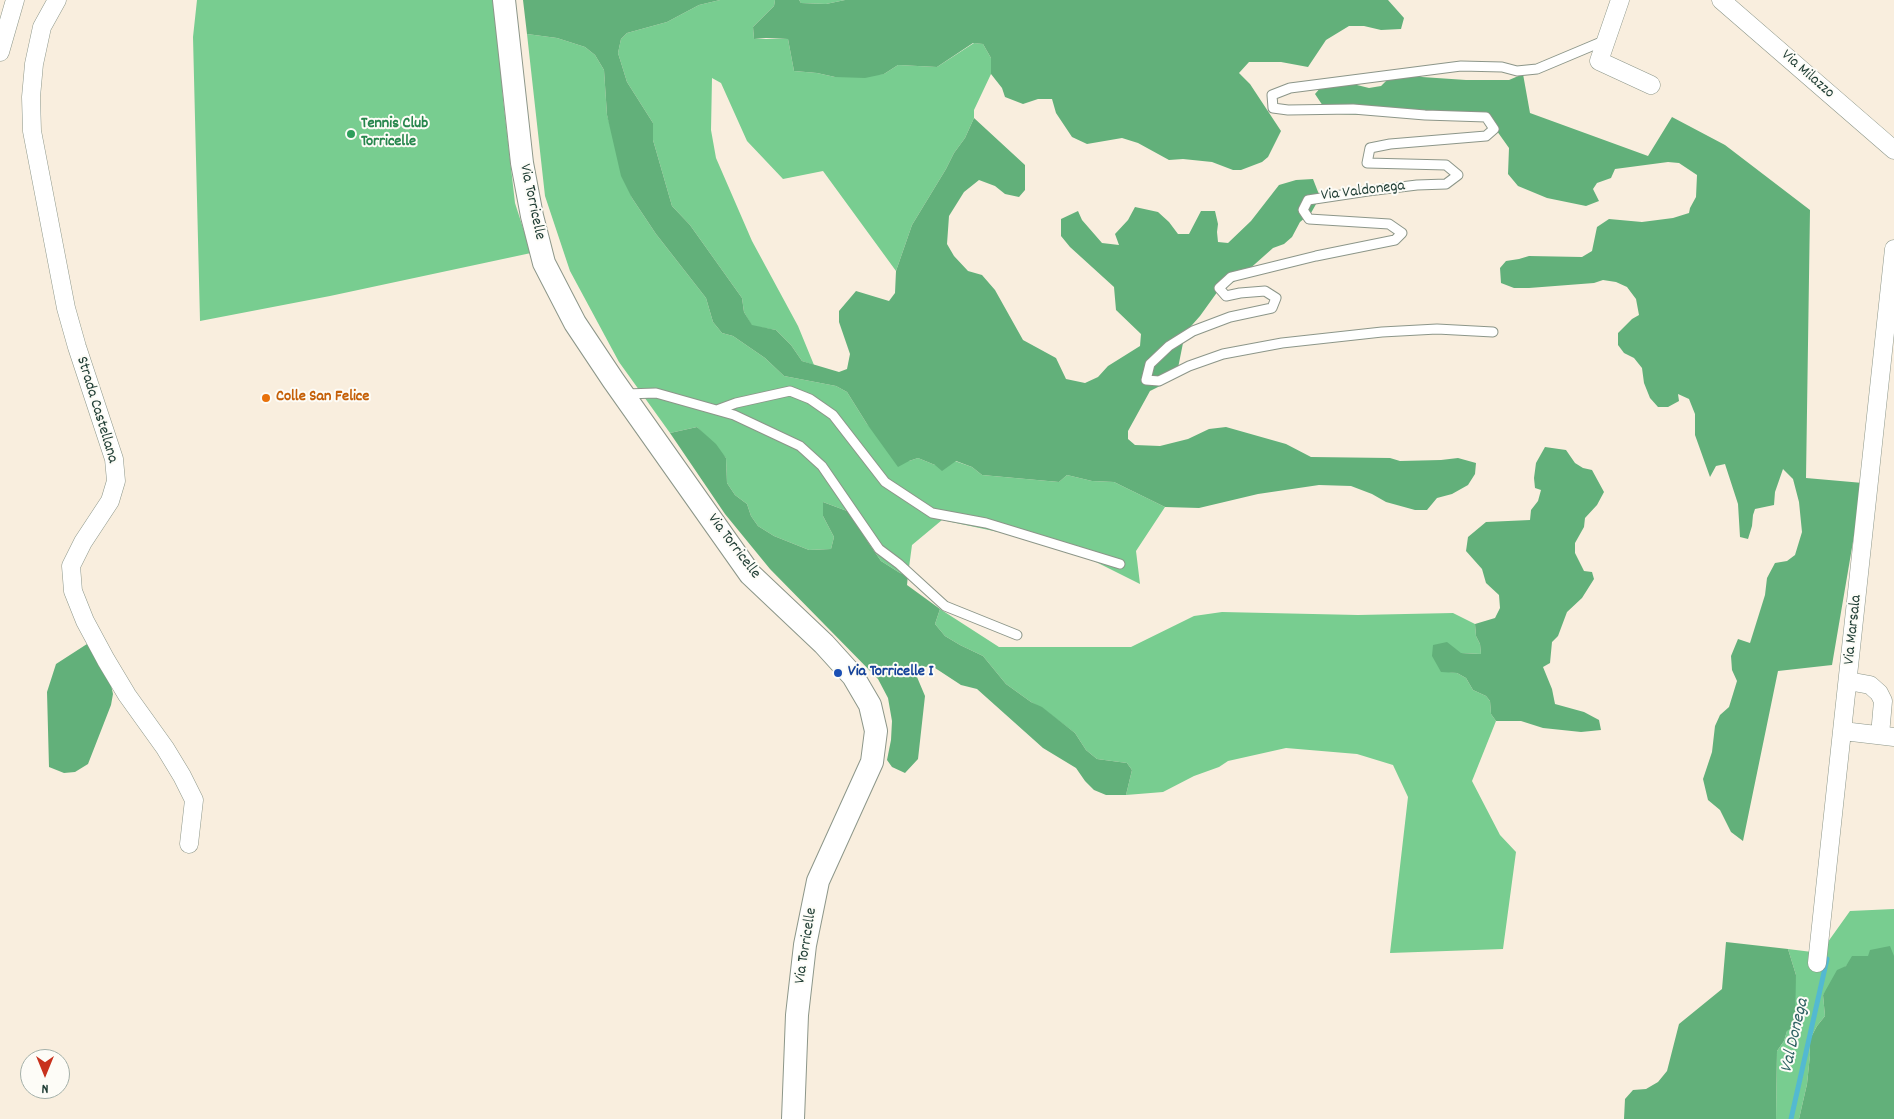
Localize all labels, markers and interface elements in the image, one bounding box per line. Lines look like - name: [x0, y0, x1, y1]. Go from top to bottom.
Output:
- street label: Via Milazzo: [1776, 47, 1838, 103]
- place label: Tennis Club Torricelle: [361, 115, 428, 153]
- marker: Tennis Club Torricelle: [345, 128, 357, 140]
- street label: Via Torricelle: [514, 162, 548, 242]
- street label: Via Valdonega: [1320, 177, 1406, 207]
- street label: Strada Castellana: [71, 355, 121, 465]
- place label: Colle San Felice: [276, 388, 369, 408]
- marker: Colle San Felice: [260, 392, 272, 404]
- street label: Via Torricelle: [702, 511, 764, 583]
- street label: Via Marsala: [1841, 594, 1867, 666]
- place label: Via Torricelle I: [848, 663, 933, 683]
- marker: Via Torricelle I: [832, 667, 844, 679]
- street label: Via Torricelle: [792, 907, 822, 985]
- water label: Val Donega: [1777, 997, 1815, 1075]
- north arrow: [20, 1049, 70, 1099]
- text: N: [42, 1078, 48, 1098]

